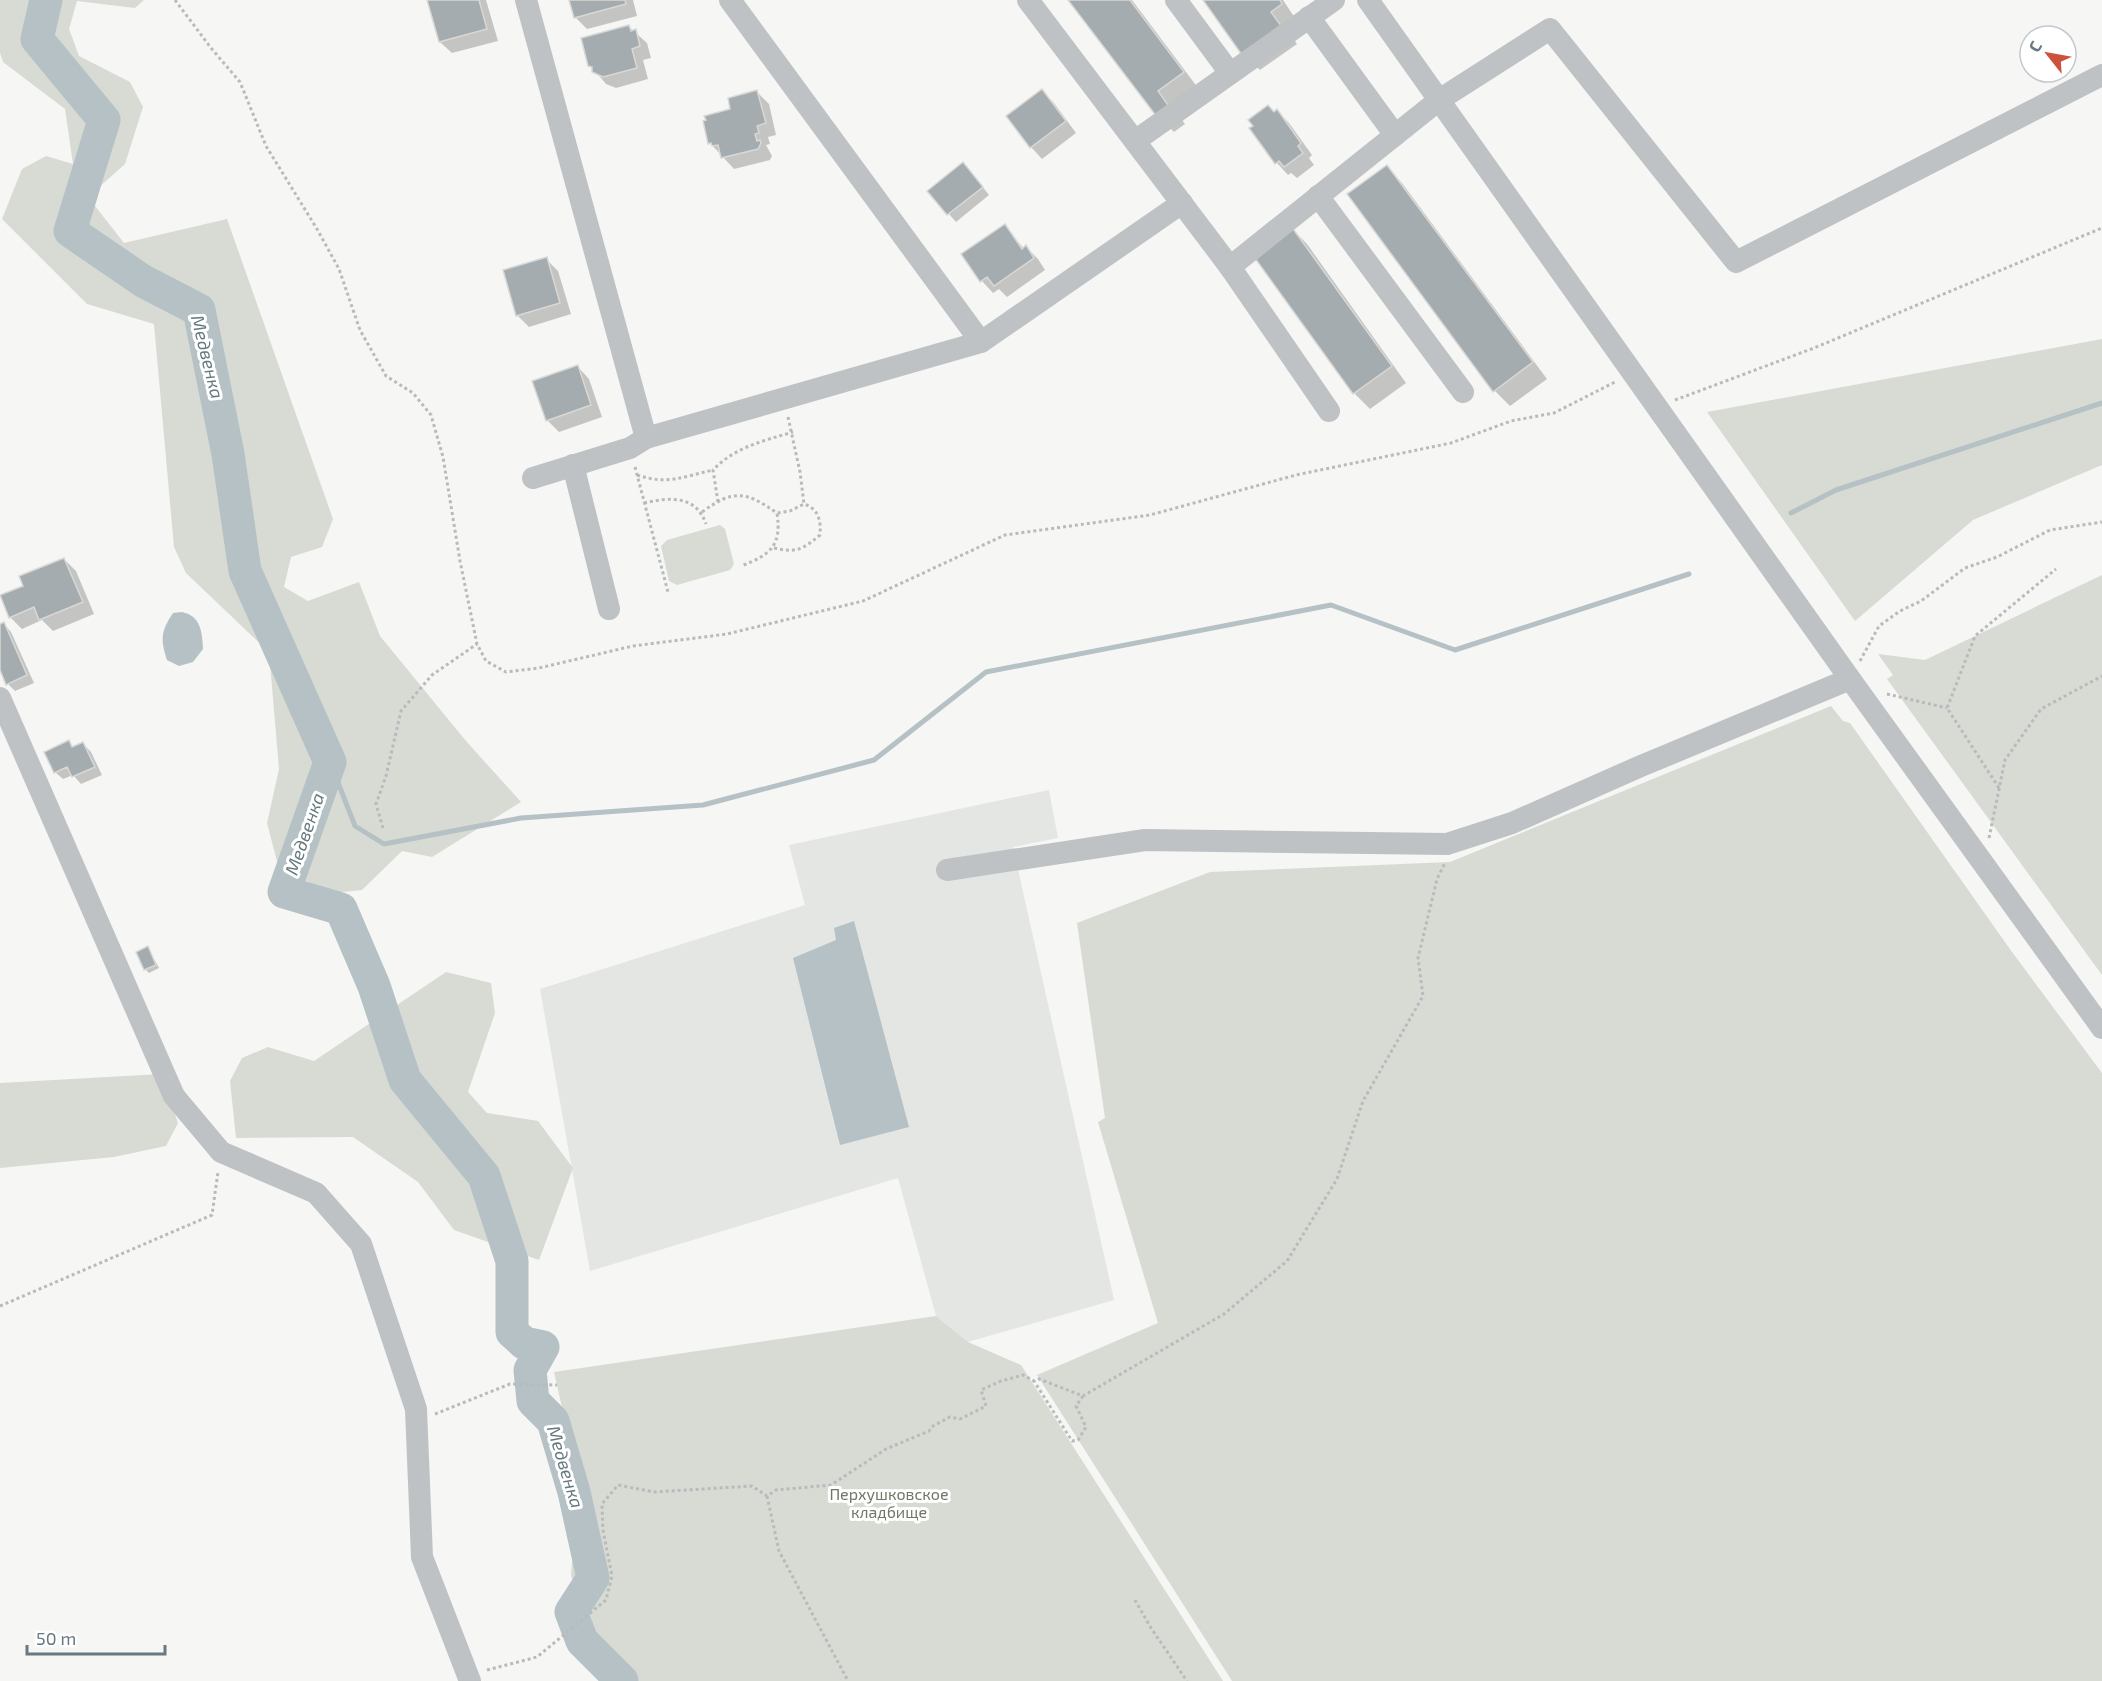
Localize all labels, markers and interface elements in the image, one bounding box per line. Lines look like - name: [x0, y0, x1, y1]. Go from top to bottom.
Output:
- north arrow: [2018, 24, 2078, 84]
- text: С: [2024, 37, 2045, 55]
- water label: Медвенка: [187, 313, 229, 401]
- water label: Медвенка: [280, 790, 328, 878]
- water label: Медвенка: [543, 1423, 589, 1511]
- park label: Перхушковское кладбище: [829, 1484, 949, 1521]
- scale bar: [27, 1618, 165, 1656]
- text: 50 m: [36, 1627, 76, 1649]

